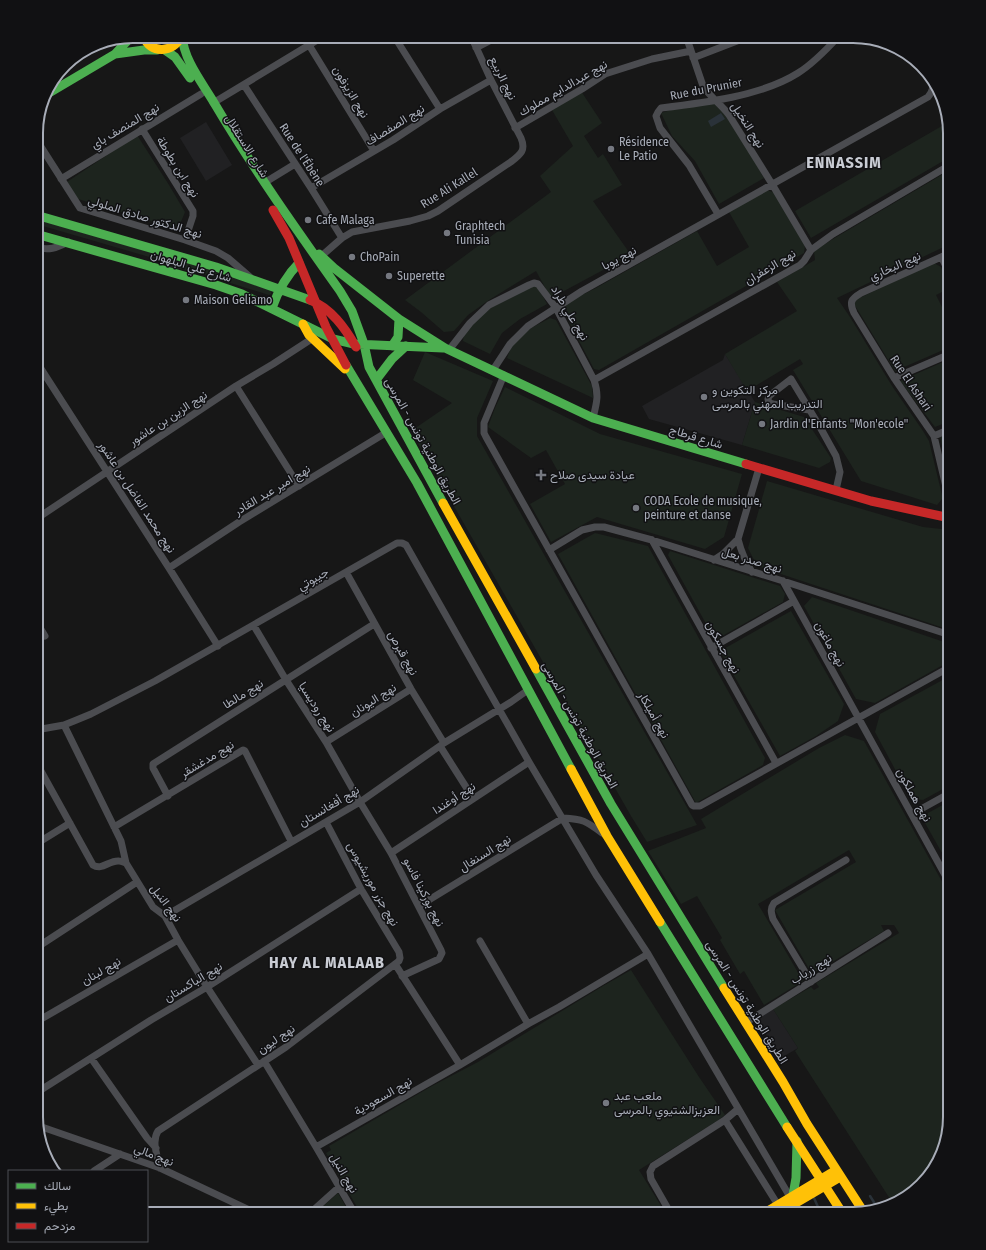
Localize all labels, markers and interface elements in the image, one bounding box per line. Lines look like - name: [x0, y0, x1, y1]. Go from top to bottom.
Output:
- street label: نهج الربيع: [485, 54, 520, 103]
- street label: نهج عبدالدايم مملوك: [516, 57, 611, 121]
- street label: نهج الزيزفون: [328, 63, 372, 122]
- street label: Rue du Prunier: [669, 75, 744, 103]
- street label: نهج النخيل: [726, 99, 768, 152]
- street label: نهج المنصف باي: [88, 100, 163, 154]
- street label: نهج الصفصاف: [363, 101, 428, 150]
- street label: شارع الاستقلال: [220, 112, 272, 181]
- street label: Rue de l'Ébène: [276, 120, 328, 189]
- street label: نهج ابن بطوطة: [152, 134, 202, 201]
- place label: Résidence Le Patio: [619, 135, 669, 163]
- marker: Résidence Le Patio: [606, 144, 616, 154]
- district label: ENNASSIM: [806, 153, 882, 172]
- street label: Rue Ali Kallel: [418, 165, 480, 211]
- street label: نهج الدكتور صادق الملولي: [85, 193, 204, 244]
- place label: Cafe Malaga: [316, 213, 375, 227]
- marker: Cafe Malaga: [303, 215, 313, 225]
- place label: Graphtech Tunisia: [455, 219, 505, 247]
- marker: Graphtech Tunisia: [442, 228, 452, 238]
- street label: نهج يوبا: [599, 243, 640, 275]
- street label: نهج الزعفران: [742, 246, 799, 289]
- street label: شارع علي البلهوان: [148, 247, 233, 288]
- street label: نهج البخاري: [867, 248, 924, 286]
- place label: ChoPain: [360, 250, 400, 264]
- marker: ChoPain: [347, 252, 357, 262]
- place label: Superette: [397, 269, 445, 283]
- marker: Superette: [384, 271, 394, 281]
- street label: نهج علي طراد: [546, 283, 592, 344]
- place label: Maison Geliamo: [194, 293, 272, 307]
- marker: Maison Geliamo: [181, 295, 191, 305]
- street label: Rue El Ashari: [887, 353, 935, 413]
- street label: الطريق الوطنية تونس - المرسى: [381, 375, 464, 507]
- place label: مركز التكوين و التدريب المهني بالمرسى: [712, 383, 822, 414]
- street label: نهج الزين بن عاشور: [125, 388, 211, 451]
- marker: مركز التكوين و التدريب المهني بالمرسى: [699, 392, 709, 402]
- place label: Jardin d'Enfants "Mon'ecole": [770, 417, 908, 431]
- marker: Jardin d'Enfants "Mon'ecole": [757, 419, 767, 429]
- street label: شارع قرطاج: [667, 422, 724, 454]
- street label: نهج محمد الفاضل بن عاشور: [93, 438, 178, 557]
- street label: نهج امير عبد القادر: [230, 462, 314, 521]
- place label: عيادة سيدى صلاح: [550, 468, 635, 484]
- marker: عيادة سيدى صلاح: [535, 469, 547, 481]
- place label: CODA Ecole de musique, peinture et danse: [644, 494, 762, 522]
- marker: CODA Ecole de musique, peinture et danse: [631, 503, 641, 513]
- street label: نهج صدر بعل: [720, 544, 784, 578]
- street label: جيبوتي: [295, 565, 332, 596]
- street label: نهج جسكون: [701, 618, 743, 677]
- street label: نهج ماغون: [810, 619, 848, 670]
- street label: نهج قبرص: [383, 628, 421, 679]
- street label: الطريق الوطنية تونس - المرسى: [538, 659, 621, 791]
- street label: نهج مالطا: [220, 676, 267, 713]
- street label: نهج روديسيا: [294, 679, 338, 736]
- street label: نهج اليونان: [347, 680, 400, 721]
- street label: نهج أميلكار: [633, 688, 673, 742]
- street label: نهج مدغشقر: [177, 737, 237, 783]
- street label: نهج هملكون: [892, 766, 934, 825]
- street label: نهج أوغندا: [430, 779, 479, 819]
- street label: نهج أفغانستان: [296, 782, 363, 831]
- street label: نهج السنغال: [456, 832, 515, 876]
- street label: نهج جزر موريشيوس: [342, 839, 402, 930]
- street label: نهج بوركينا فاسو: [399, 855, 447, 930]
- street label: نهج النيل: [146, 881, 185, 926]
- street label: الطريق الوطنية تونس - المرسى: [702, 938, 791, 1067]
- street label: نهج زرياب: [788, 951, 835, 989]
- district label: HAY AL MALAAB: [269, 953, 385, 972]
- street label: نهج لبنان: [79, 954, 124, 990]
- street label: نهج الباكستان: [161, 959, 226, 1007]
- street label: نهج ليون: [255, 1021, 299, 1058]
- street label: نهج السعودية: [351, 1074, 416, 1120]
- place label: ملعب عبد العزيزالشتيوي بالمرسى: [614, 1089, 720, 1120]
- marker: ملعب عبد العزيزالشتيوي بالمرسى: [601, 1098, 611, 1108]
- street label: نهج مالي: [131, 1141, 176, 1172]
- street label: نهج النيل: [325, 1151, 361, 1196]
- legend: [8, 1170, 148, 1242]
- text: سالك: [44, 1179, 71, 1193]
- text: بطيء: [44, 1199, 68, 1216]
- text: مزدحم: [44, 1219, 75, 1234]

